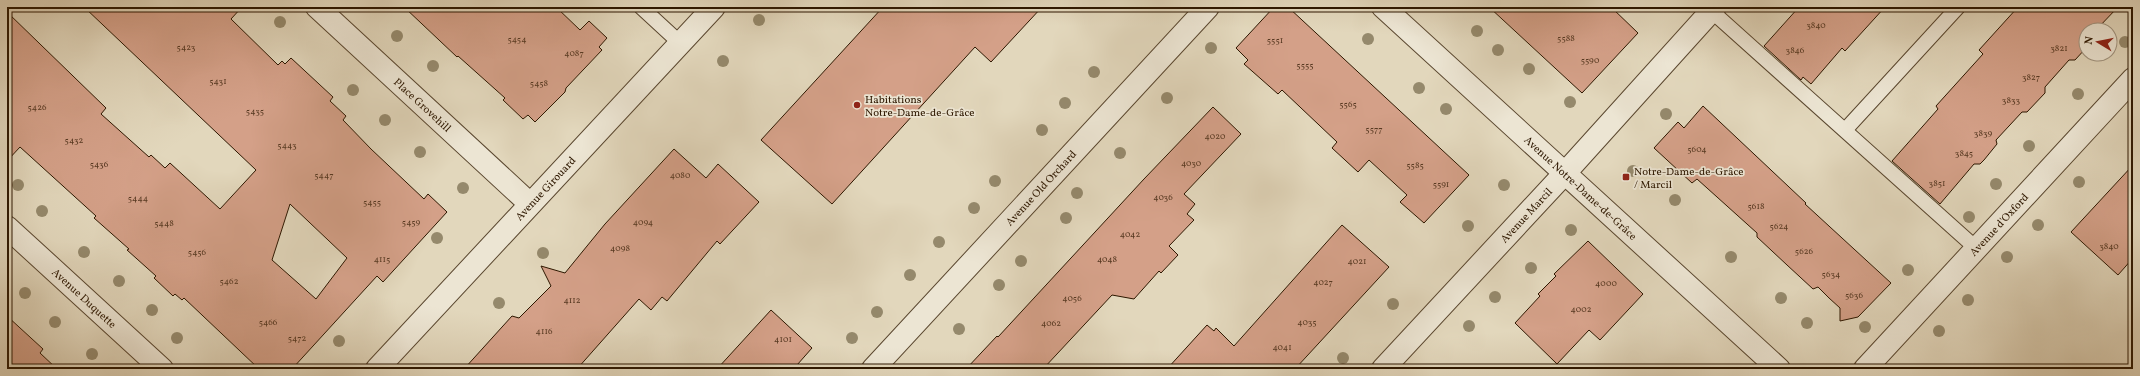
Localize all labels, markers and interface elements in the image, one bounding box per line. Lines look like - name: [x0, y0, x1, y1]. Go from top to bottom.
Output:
- house number: 3840: [1806, 19, 1826, 32]
- north arrow: [2078, 22, 2118, 62]
- house number: 5588: [1557, 32, 1575, 45]
- house number: 5454: [507, 33, 527, 46]
- house number: 5551: [1267, 34, 1283, 47]
- text: N: [2082, 35, 2098, 46]
- house number: 5423: [177, 41, 196, 54]
- house number: 3821: [2050, 42, 2068, 55]
- house number: 3846: [1786, 44, 1805, 57]
- house number: 4087: [564, 47, 584, 60]
- house number: 5590: [1581, 54, 1600, 67]
- house number: 5555: [1296, 59, 1314, 72]
- house number: 3827: [2022, 71, 2040, 84]
- house number: 5431: [209, 75, 227, 88]
- street label: Place Grovehill: [390, 75, 454, 136]
- house number: 5458: [530, 77, 549, 90]
- place label: Habitations Notre-Dame-de-Grâce: [865, 93, 975, 121]
- house number: 3833: [2002, 94, 2021, 107]
- house number: 5565: [1339, 98, 1357, 111]
- marker: Habitations Notre-Dame-de-Grâce: [852, 100, 862, 110]
- house number: 5426: [27, 101, 47, 114]
- house number: 5435: [246, 105, 264, 118]
- house number: 5577: [1365, 123, 1383, 136]
- house number: 3839: [1974, 127, 1992, 140]
- house number: 4020: [1205, 130, 1226, 143]
- street label: Avenue Notre-Dame-de-Grâce: [1520, 133, 1639, 244]
- house number: 5432: [65, 134, 84, 147]
- house number: 5443: [277, 139, 297, 152]
- house number: 5604: [1687, 143, 1707, 156]
- house number: 3845: [1955, 147, 1973, 160]
- street label: Avenue Old Orchard: [1003, 148, 1081, 230]
- street label: Avenue Girouard: [513, 154, 580, 225]
- house number: 4030: [1181, 157, 1202, 170]
- house number: 5436: [90, 158, 109, 171]
- house number: 5585: [1406, 159, 1424, 172]
- place label: Notre-Dame-de-Grâce / Marcil: [1634, 165, 1744, 193]
- house number: 5447: [314, 169, 334, 182]
- house number: 4080: [670, 169, 691, 182]
- marker: Notre-Dame-de-Grâce / Marcil: [1621, 172, 1631, 182]
- house number: 3851: [1929, 177, 1945, 190]
- house number: 5591: [1433, 178, 1449, 191]
- street label: Avenue Marcil: [1498, 185, 1556, 247]
- house number: 4036: [1153, 191, 1173, 204]
- street label: Avenue d'Oxford: [1967, 191, 2033, 260]
- house number: 5444: [128, 192, 148, 205]
- house number: 5455: [363, 196, 381, 209]
- house number: 5618: [1748, 200, 1765, 213]
- house number: 5459: [402, 216, 420, 229]
- house number: 4094: [633, 216, 653, 229]
- house number: 5448: [154, 217, 174, 230]
- house number: 5624: [1770, 220, 1788, 233]
- house number: 4042: [1120, 228, 1140, 241]
- house number: 3840: [2099, 240, 2119, 253]
- house number: 4098: [610, 242, 630, 255]
- house number: 5626: [1795, 245, 1814, 258]
- house number: 5456: [188, 246, 207, 259]
- house number: 4115: [374, 253, 390, 266]
- house number: 4048: [1097, 253, 1117, 266]
- house number: 4021: [1348, 255, 1366, 268]
- street label: Avenue Duquette: [48, 266, 119, 332]
- house number: 5634: [1822, 268, 1840, 281]
- house number: 5462: [220, 275, 239, 288]
- house number: 4027: [1313, 276, 1333, 289]
- house number: 4000: [1595, 277, 1617, 290]
- house number: 5636: [1845, 289, 1863, 302]
- house number: 4056: [1062, 292, 1082, 305]
- house number: 4112: [563, 294, 581, 307]
- house number: 4002: [1570, 303, 1592, 316]
- house number: 5466: [259, 316, 278, 329]
- house number: 4035: [1297, 316, 1317, 329]
- house number: 4062: [1041, 317, 1061, 330]
- house number: 4116: [536, 325, 553, 338]
- house number: 5472: [288, 332, 307, 345]
- house number: 4101: [774, 333, 792, 346]
- house number: 4041: [1272, 341, 1292, 354]

